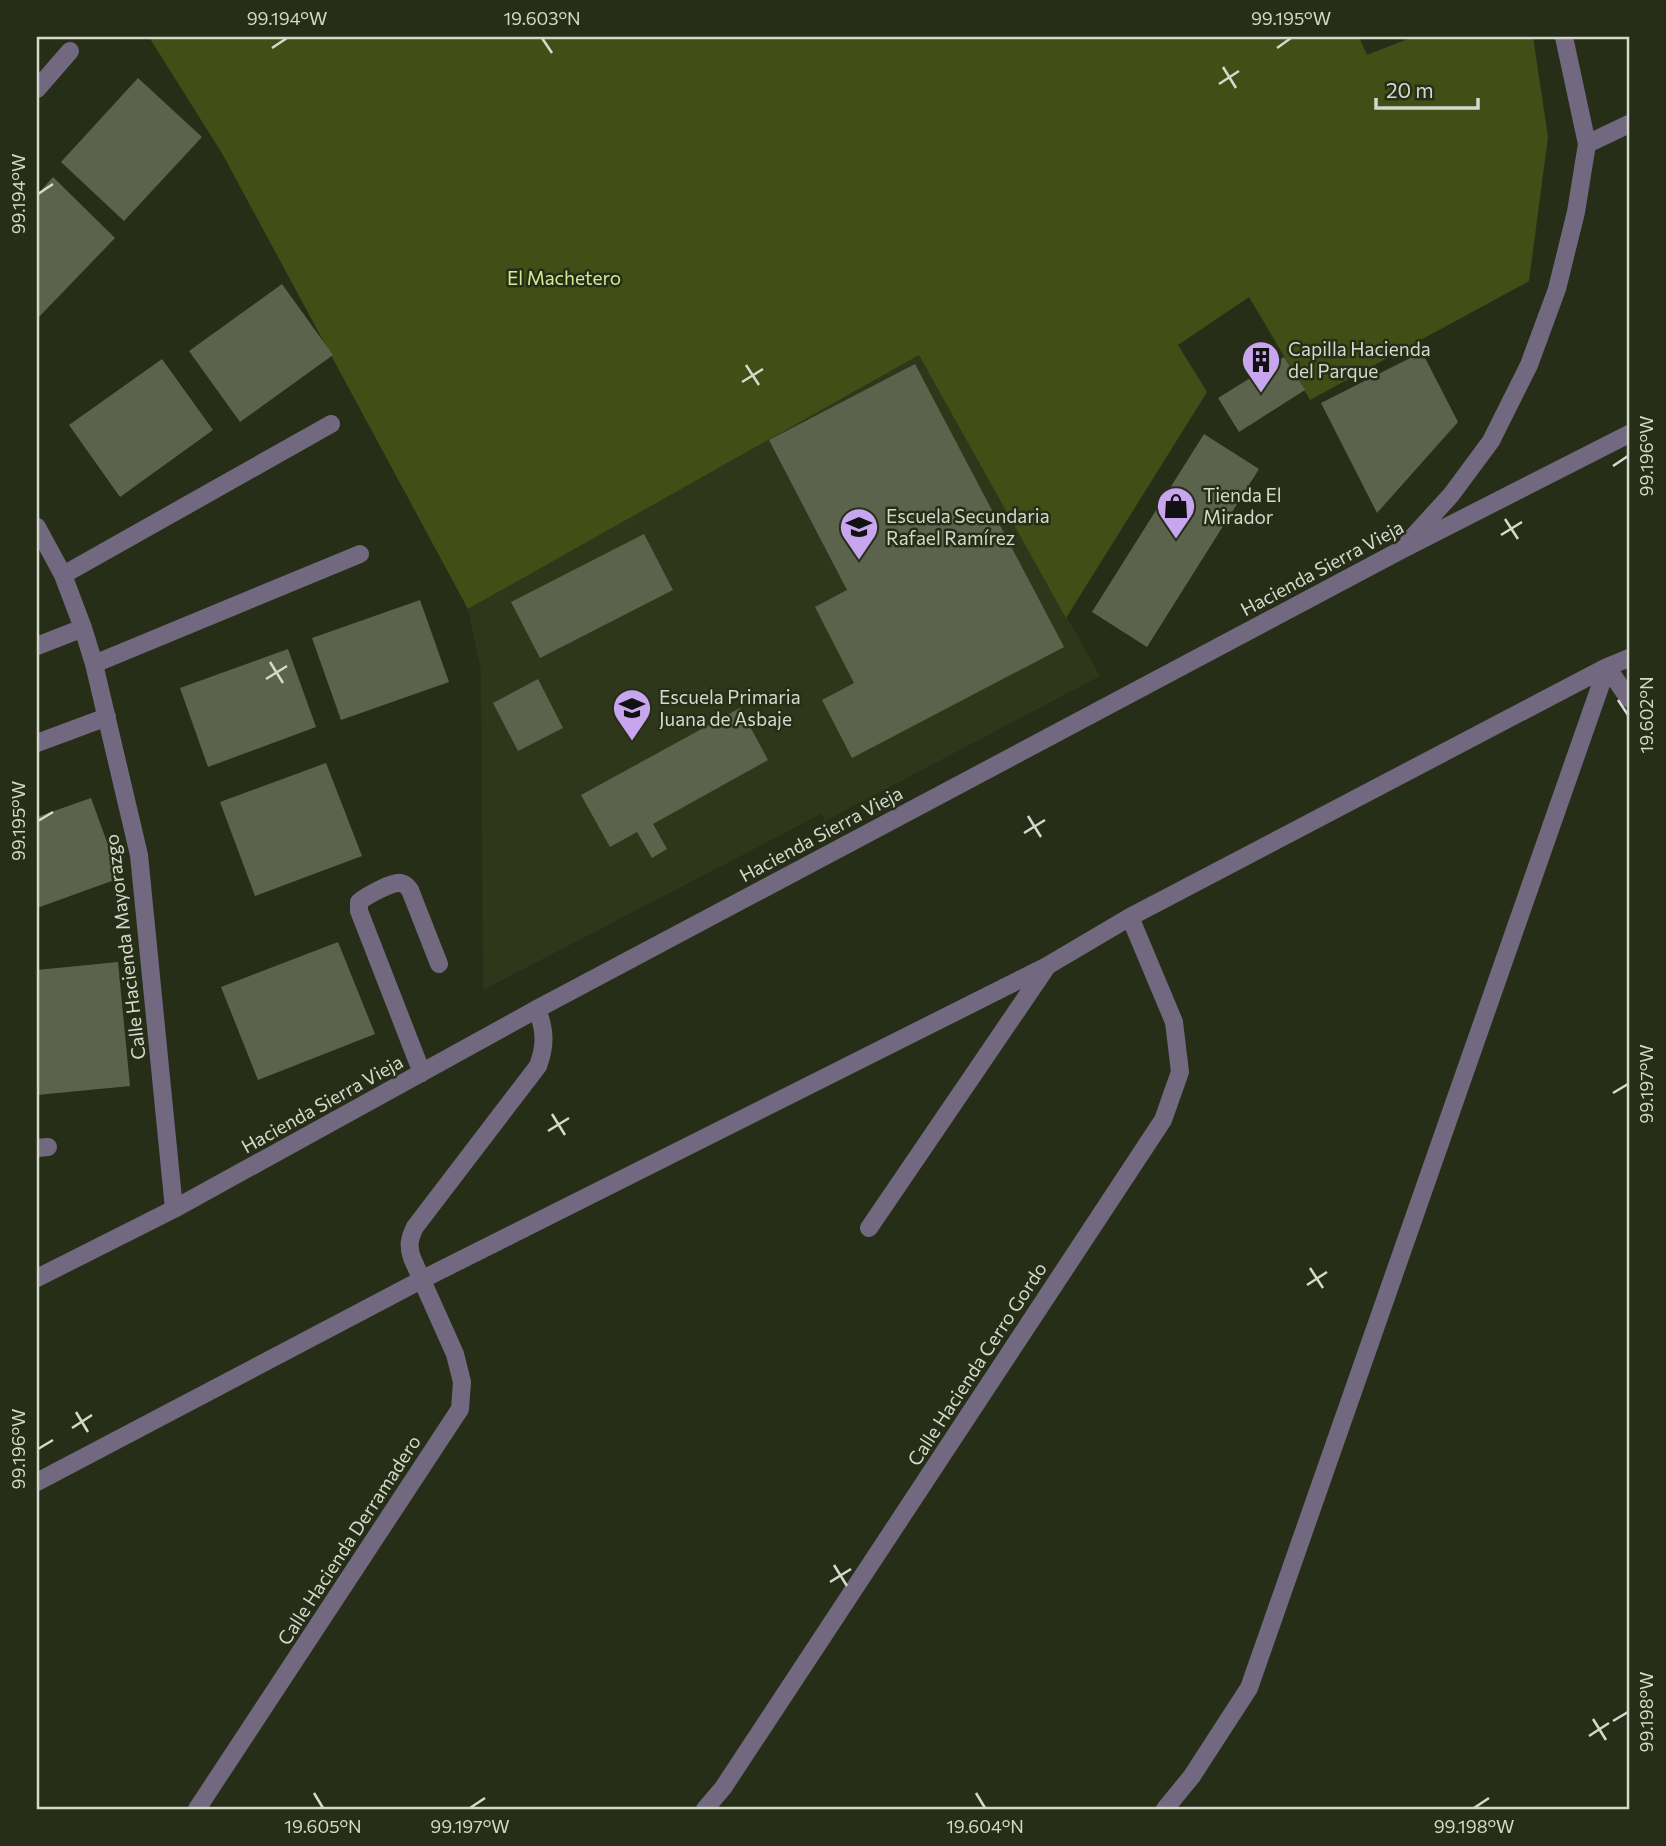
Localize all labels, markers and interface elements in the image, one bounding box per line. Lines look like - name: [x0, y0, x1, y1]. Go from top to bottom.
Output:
- text: 99.194°W: [247, 7, 327, 29]
- text: 19.603°N: [503, 7, 581, 29]
- text: 99.195°W: [1251, 7, 1331, 29]
- scale bar: [1376, 66, 1477, 110]
- text: 20 m: [1386, 77, 1434, 102]
- text: 99.194°W: [7, 154, 29, 234]
- park label: El Machetero: [507, 266, 621, 289]
- place label: Capilla Hacienda del Parque: [1288, 337, 1431, 382]
- building icon: Capilla Hacienda del Parque: [1240, 339, 1282, 394]
- text: 99.196°W: [1635, 416, 1657, 496]
- place label: Tienda El Mirador: [1203, 483, 1282, 528]
- shop icon: Tienda El Mirador: [1155, 485, 1197, 540]
- place label: Escuela Secundaria Rafael Ramírez: [886, 504, 1050, 549]
- school or university icon: Escuela Secundaria Rafael Ramírez: [838, 506, 880, 561]
- street label: Hacienda Sierra Vieja: [1236, 515, 1407, 620]
- text: 19.602°N: [1635, 676, 1657, 754]
- place label: Escuela Primaria Juana de Asbaje: [659, 685, 801, 730]
- school or university icon: Escuela Primaria Juana de Asbaje: [611, 687, 653, 742]
- text: 99.195°W: [7, 781, 29, 861]
- street label: Hacienda Sierra Vieja: [735, 781, 906, 886]
- street label: Calle Hacienda Mayorazgo: [99, 833, 150, 1061]
- text: 99.197°W: [1635, 1044, 1657, 1124]
- street label: Hacienda Sierra Vieja: [237, 1050, 407, 1158]
- street label: Calle Hacienda Cerro Gordo: [902, 1258, 1051, 1470]
- text: 99.196°W: [7, 1409, 29, 1489]
- street label: Calle Hacienda Derramadero: [272, 1431, 425, 1649]
- text: 99.198°W: [1635, 1672, 1657, 1752]
- text: 19.605°N: [284, 1815, 362, 1837]
- text: 99.197°W: [430, 1815, 510, 1837]
- text: 19.604°N: [946, 1815, 1024, 1837]
- text: 99.198°W: [1434, 1815, 1514, 1837]

